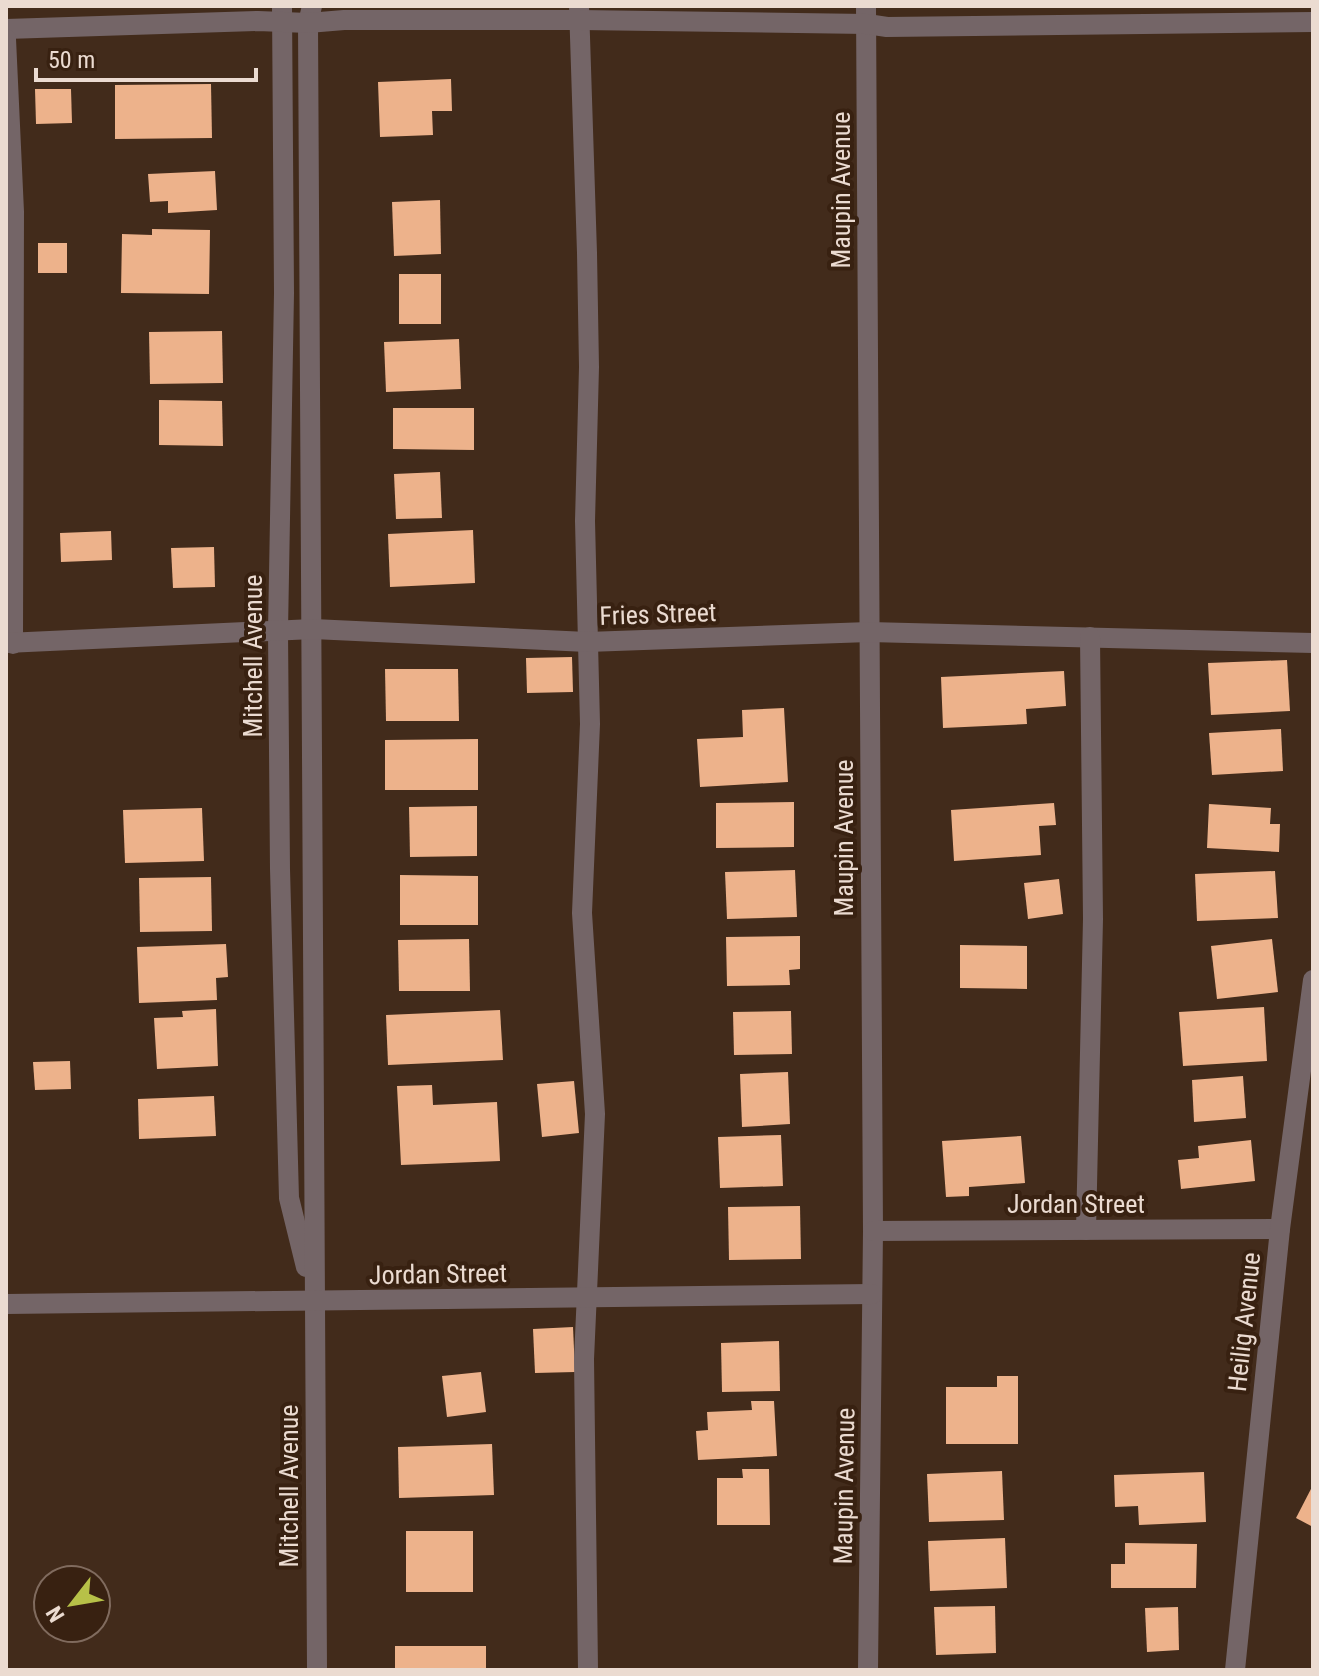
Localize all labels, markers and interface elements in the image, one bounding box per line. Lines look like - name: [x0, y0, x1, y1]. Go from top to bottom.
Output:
- scale bar: [36, 32, 256, 82]
- text: 50 m: [48, 46, 95, 74]
- street label: Maupin Avenue: [826, 112, 856, 268]
- street label: Mitchell Avenue: [238, 575, 268, 737]
- street label: Fries Street: [599, 597, 717, 631]
- street label: Maupin Avenue: [829, 760, 859, 916]
- street label: Jordan Street: [1007, 1189, 1145, 1219]
- street label: Heilig Avenue: [1222, 1251, 1266, 1393]
- street label: Jordan Street: [369, 1258, 507, 1290]
- street label: Mitchell Avenue: [274, 1405, 304, 1567]
- street label: Maupin Avenue: [828, 1407, 860, 1565]
- north arrow: [32, 1564, 112, 1644]
- text: N: [41, 1602, 69, 1626]

